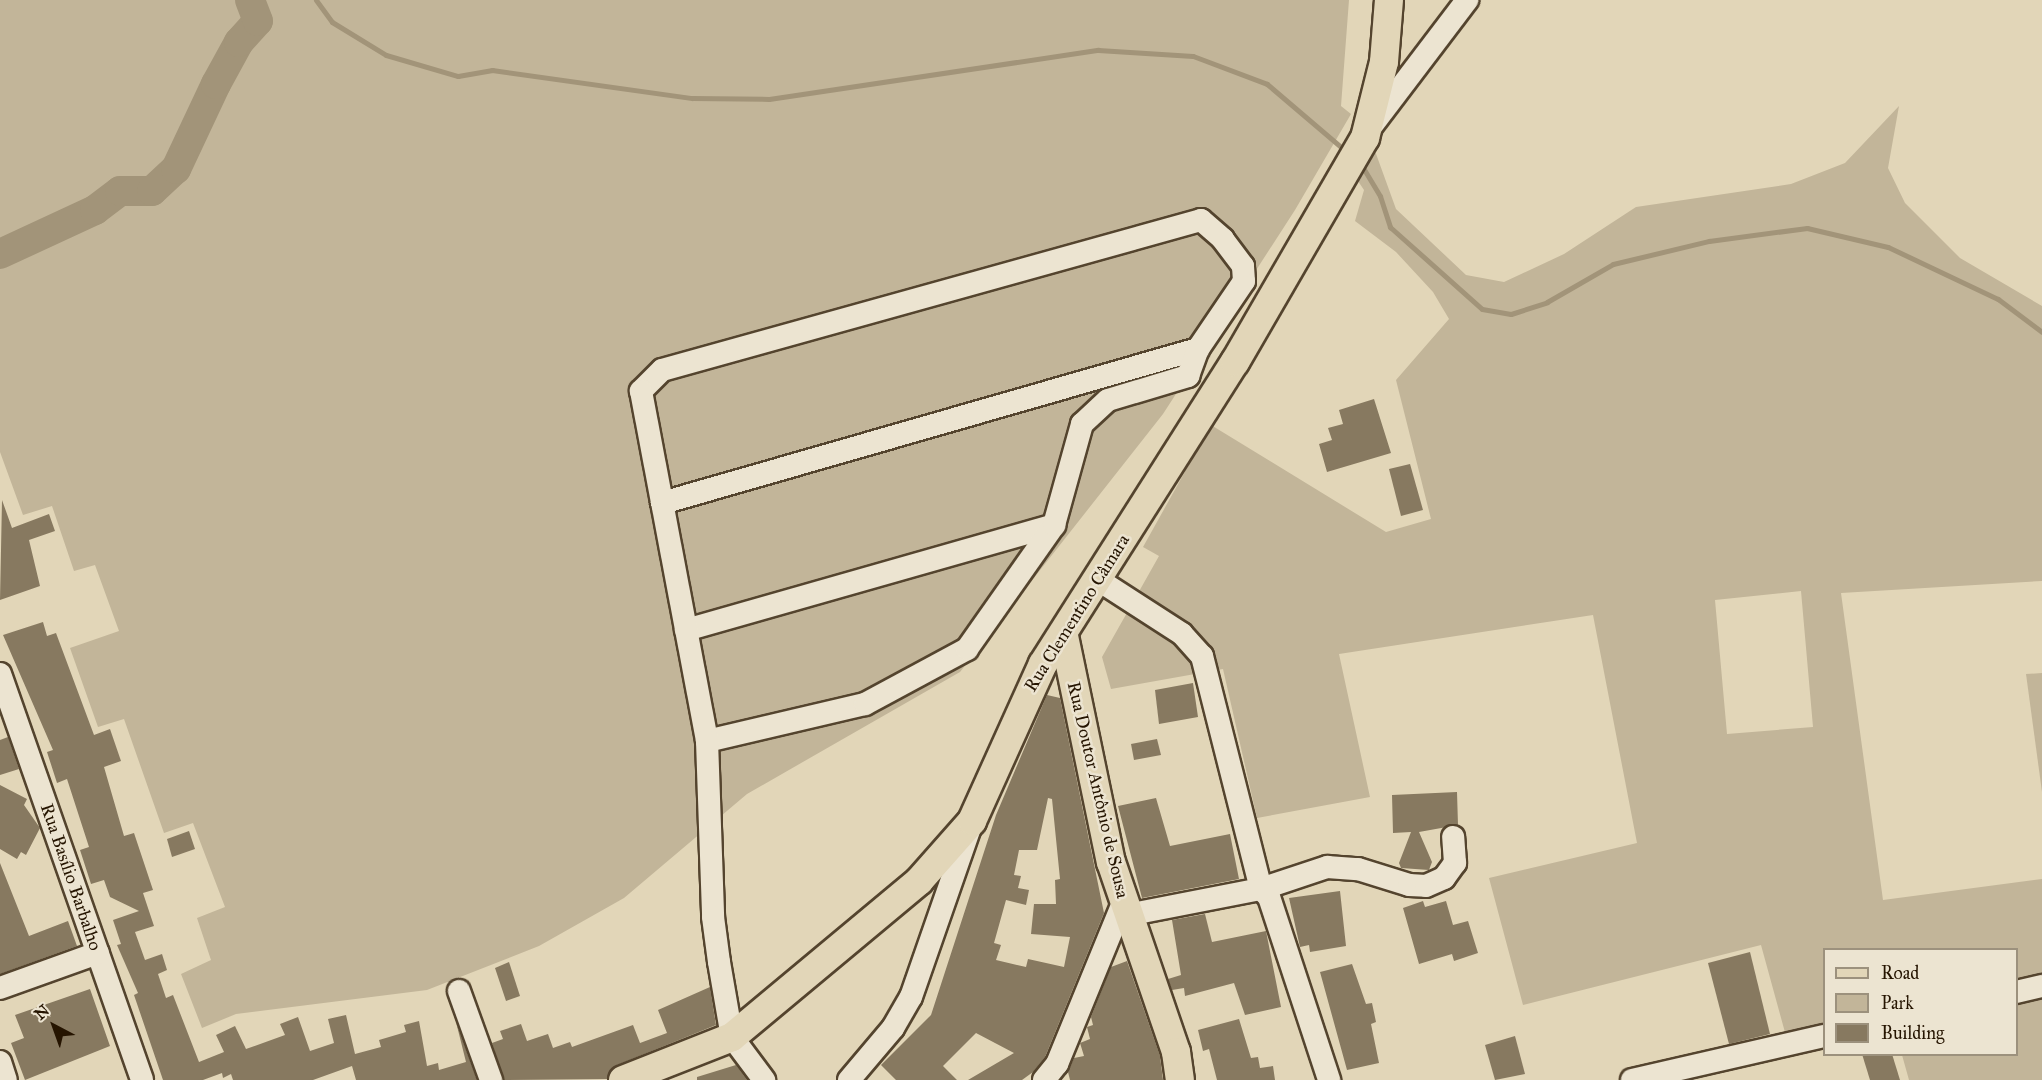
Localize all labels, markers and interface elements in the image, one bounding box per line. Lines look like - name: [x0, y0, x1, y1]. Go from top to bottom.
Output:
- street label: Rua Clementino Câmara: [1020, 530, 1134, 696]
- street label: Rua Doutor Antônio de Sousa: [1063, 680, 1133, 900]
- street label: Rua Basílio Barbalho: [36, 801, 106, 953]
- legend: [1823, 948, 2018, 1056]
- text: Road: [1881, 962, 1919, 984]
- text: Park: [1881, 992, 1914, 1014]
- north arrow: [24, 996, 84, 1056]
- text: N: [31, 1000, 53, 1024]
- text: Building: [1881, 1022, 1944, 1044]

